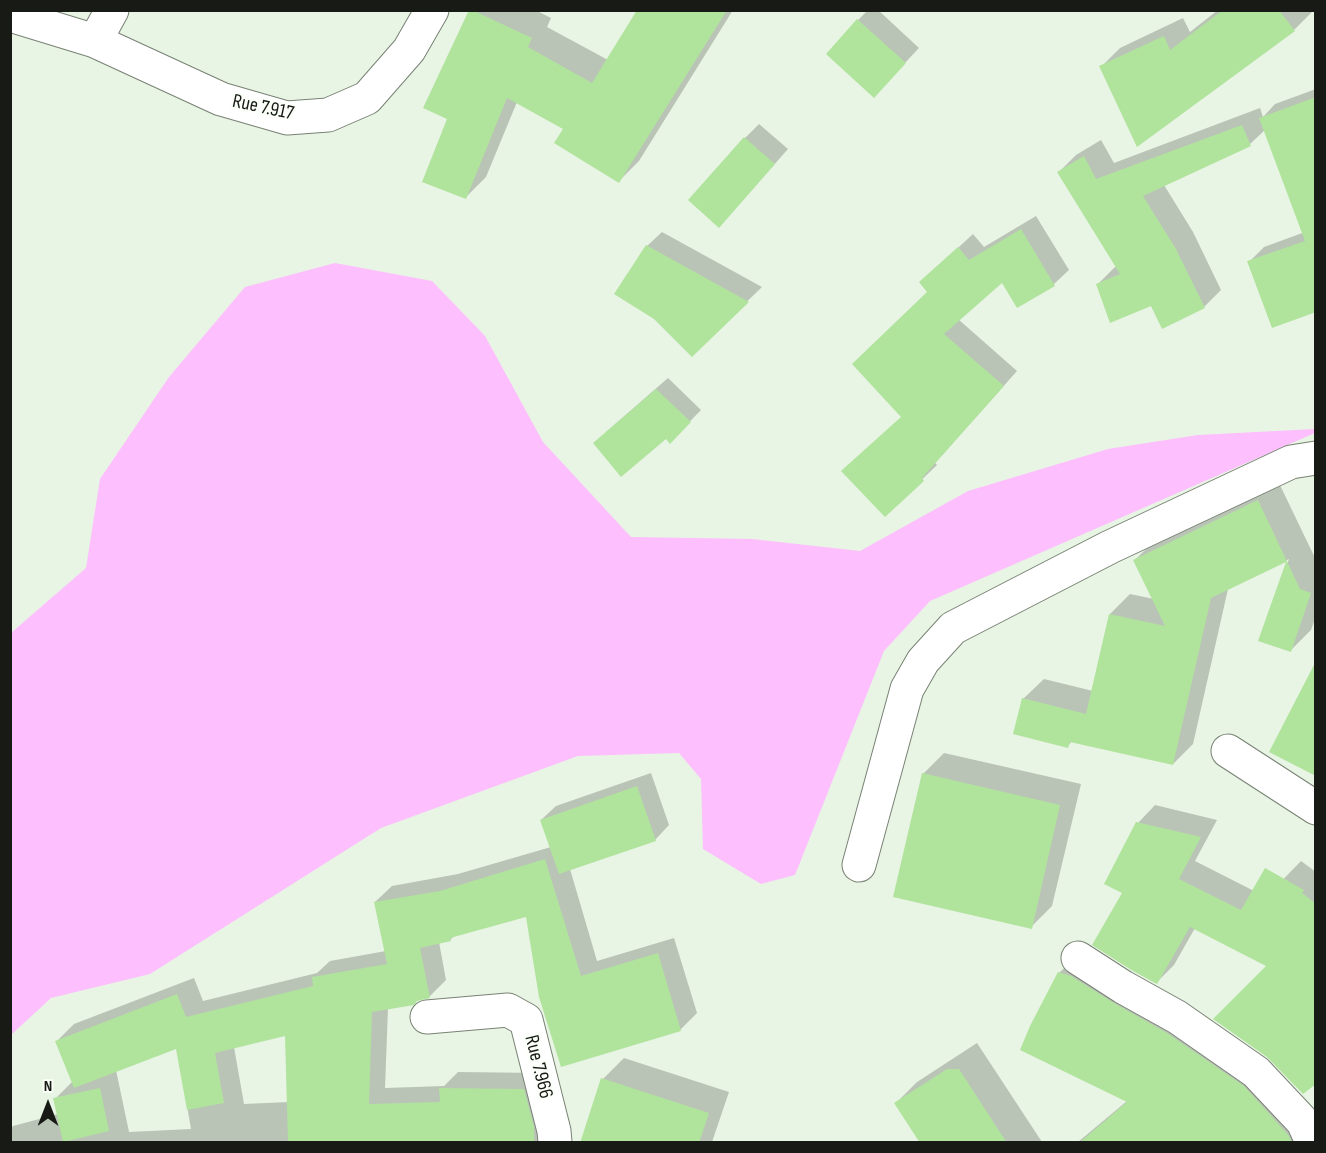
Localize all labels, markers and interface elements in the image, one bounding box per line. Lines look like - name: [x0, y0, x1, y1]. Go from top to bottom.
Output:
- street label: Rue 7.917: [230, 90, 296, 126]
- street label: Rue 7.966: [519, 1033, 557, 1101]
- north arrow: [18, 1075, 78, 1135]
- text: N: [44, 1077, 52, 1096]

